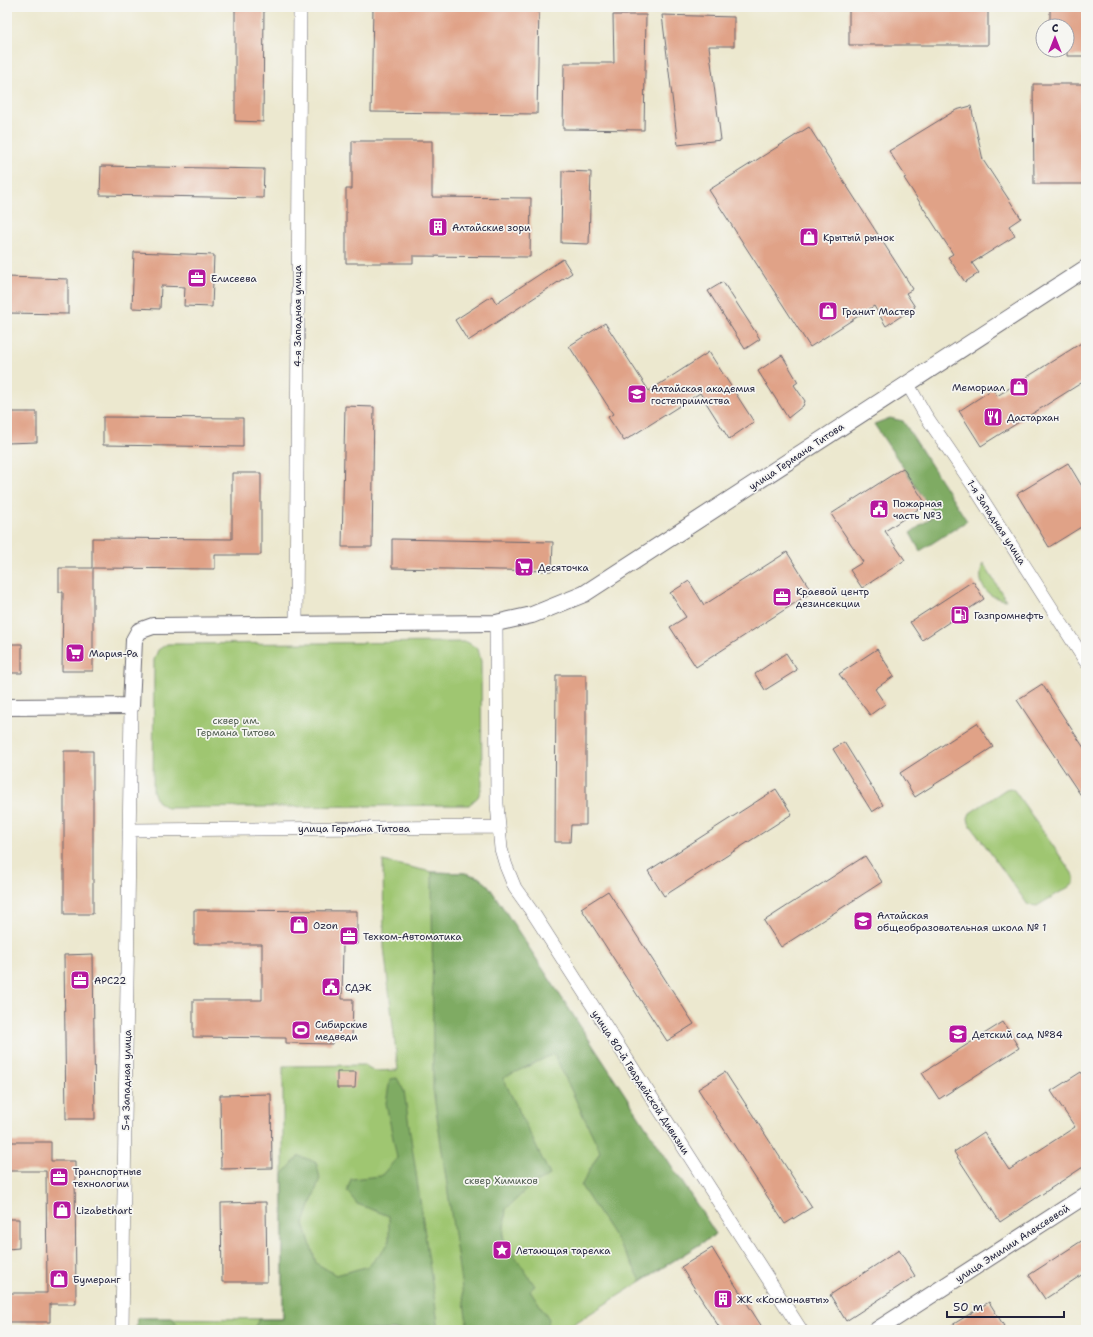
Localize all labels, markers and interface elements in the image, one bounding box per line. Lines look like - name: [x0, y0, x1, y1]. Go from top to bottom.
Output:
- north arrow: [1035, 18, 1075, 58]
- text: С: [1052, 21, 1059, 36]
- building icon: Алтайские зори: [427, 216, 449, 238]
- place label: Алтайские зори: [452, 221, 531, 234]
- shop icon: Крытый рынок: [798, 226, 820, 248]
- place label: Крытый рынок: [823, 231, 895, 244]
- street label: 4-я Западная улица: [291, 264, 304, 367]
- office icon: Елисеева: [186, 267, 208, 289]
- place label: Елисеева: [211, 272, 257, 285]
- shop icon: Гранит Мастер: [817, 300, 839, 322]
- place label: Гранит Мастер: [842, 305, 916, 318]
- shop icon: Мемориал: [1008, 376, 1030, 398]
- place label: Мемориал: [952, 381, 1005, 394]
- place label: Алтайская академия гостеприимства: [651, 382, 755, 407]
- school or university icon: Алтайская академия гостеприимства: [626, 383, 648, 405]
- restaurant icon: Дастархан: [982, 406, 1004, 428]
- place label: Дастархан: [1007, 411, 1059, 424]
- street label: улица Германа Титова: [746, 419, 847, 493]
- street label: 1-я Западная улица: [964, 477, 1029, 568]
- place label: Пожарная часть №3: [893, 497, 942, 522]
- public building icon: Пожарная часть №3: [868, 498, 890, 520]
- supermarket icon: Десяточка: [513, 556, 535, 578]
- place label: Десяточка: [538, 561, 590, 574]
- place label: Краевой центр дезинсекции: [796, 585, 870, 610]
- office icon: Краевой центр дезинсекции: [771, 586, 793, 608]
- fuel station icon: Газпромнефть: [949, 604, 971, 626]
- place label: Газпромнефть: [974, 609, 1044, 622]
- supermarket icon: Мария-Ра: [64, 642, 86, 664]
- place label: Мария-Ра: [89, 647, 139, 660]
- park label: сквер им. Германа Титова: [197, 714, 276, 739]
- street label: улица Германа Титова: [298, 822, 411, 835]
- place label: Алтайская общеобразовательная школа № 1: [877, 909, 1047, 934]
- school or university icon: Алтайская общеобразовательная школа № 1: [852, 910, 874, 932]
- shop icon: Ozon: [288, 914, 310, 936]
- place label: Ozon: [313, 919, 338, 932]
- office icon: Техком-Автоматика: [338, 925, 360, 947]
- place label: Техком-Автоматика: [363, 930, 462, 943]
- office icon: АРС22: [69, 969, 91, 991]
- place label: АРС22: [94, 974, 126, 987]
- public building icon: СДЭК: [320, 976, 342, 998]
- place label: СДЭК: [345, 981, 372, 994]
- street label: улица 80-й Гвардейской Дивизии: [589, 1007, 693, 1157]
- place label: Сибирские медведи: [315, 1018, 368, 1043]
- sports icon: Сибирские медведи: [290, 1019, 312, 1041]
- school or university icon: Детский сад №84: [947, 1023, 969, 1045]
- place label: Детский сад №84: [972, 1028, 1063, 1041]
- street label: 5-я Западная улица: [119, 1029, 134, 1131]
- place label: Транспортные технологии: [73, 1165, 142, 1190]
- office icon: Транспортные технологии: [48, 1166, 70, 1188]
- park label: сквер Химиков: [464, 1174, 538, 1187]
- shop icon: Lizabethart: [51, 1199, 73, 1221]
- street label: улица Эмилии Алексеевой: [953, 1201, 1072, 1285]
- place label: Lizabethart: [76, 1204, 132, 1217]
- place icon: Летающая тарелка: [491, 1239, 513, 1261]
- place label: Летающая тарелка: [516, 1244, 611, 1257]
- shop icon: Бумеранг: [48, 1268, 70, 1290]
- place label: Бумеранг: [73, 1273, 121, 1286]
- building icon: ЖК «Космонавты»: [712, 1288, 734, 1310]
- place label: ЖК «Космонавты»: [737, 1293, 829, 1306]
- scale bar: [947, 1293, 1064, 1319]
- text: 50 m: [953, 1299, 983, 1315]

